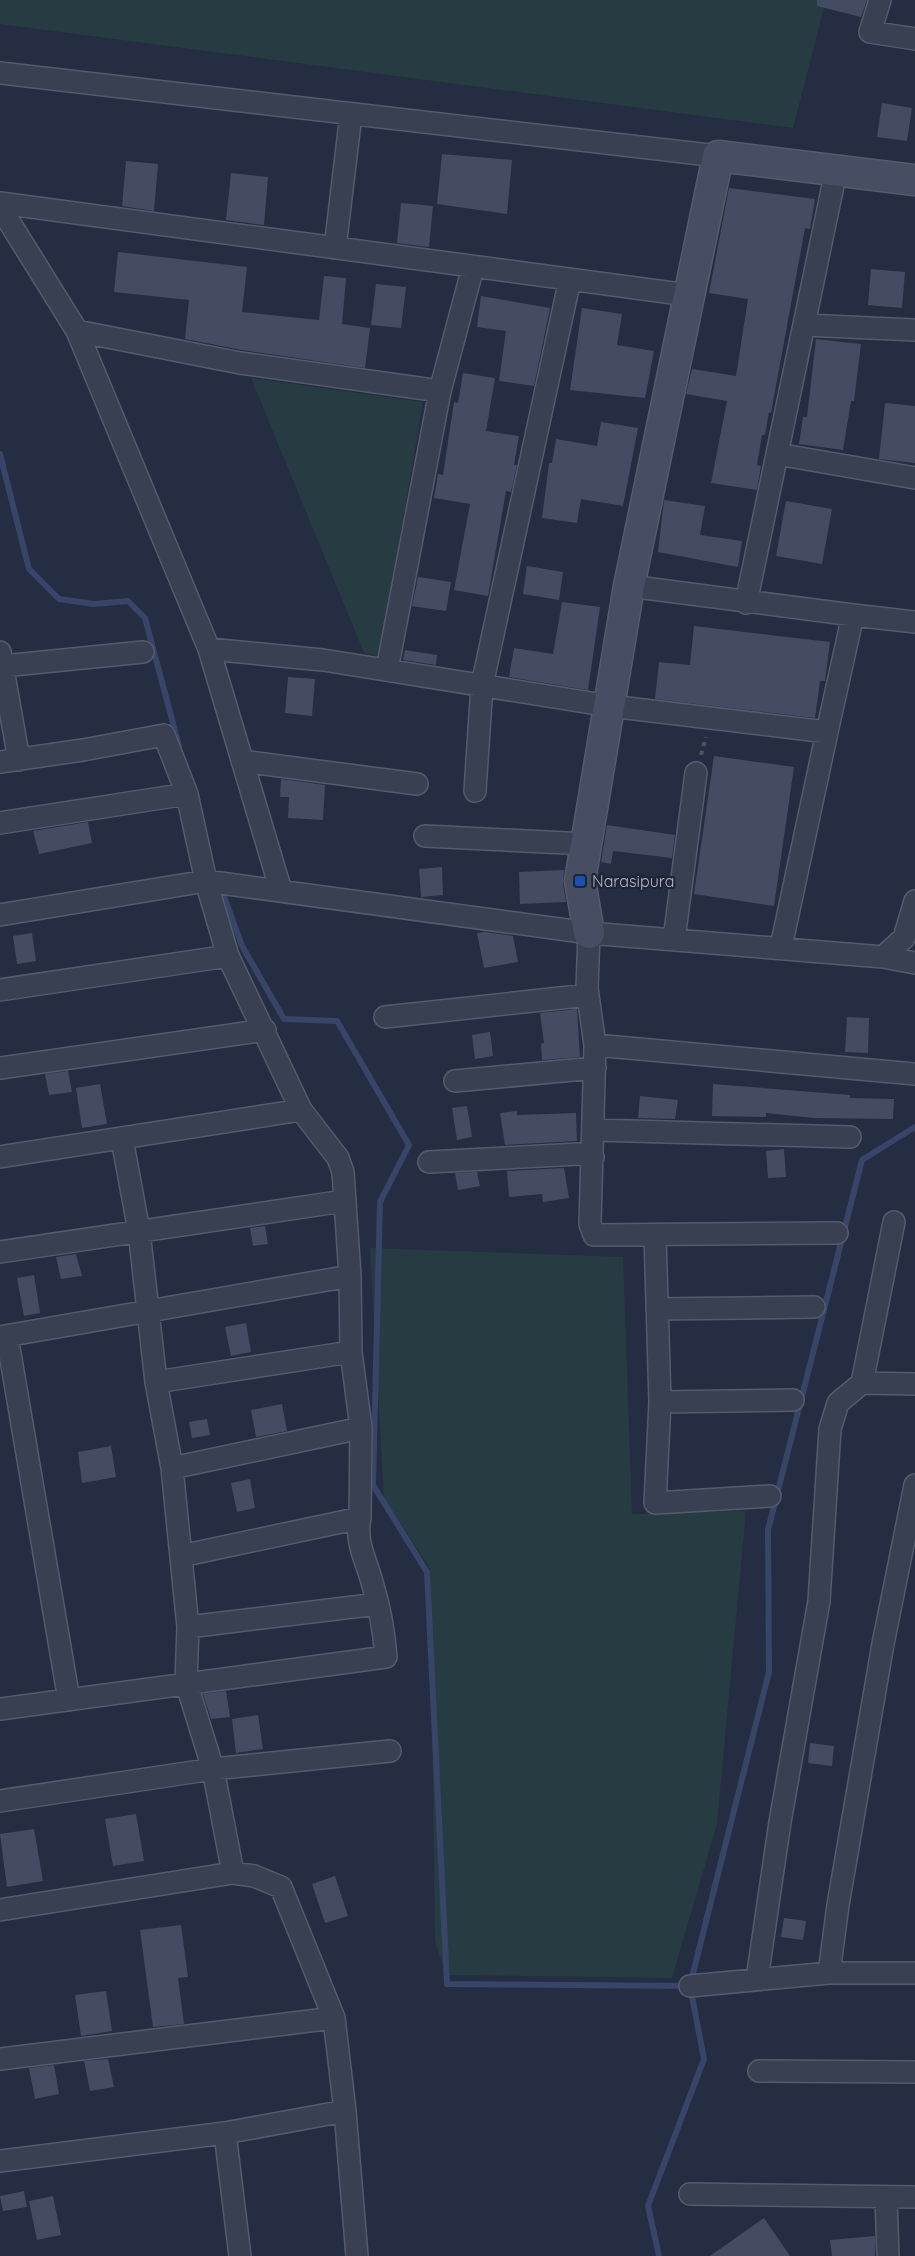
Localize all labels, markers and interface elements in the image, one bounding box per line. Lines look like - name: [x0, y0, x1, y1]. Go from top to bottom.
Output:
- place label: Narasipura: [592, 871, 674, 891]
- marker: Narasipura: [573, 874, 587, 888]

